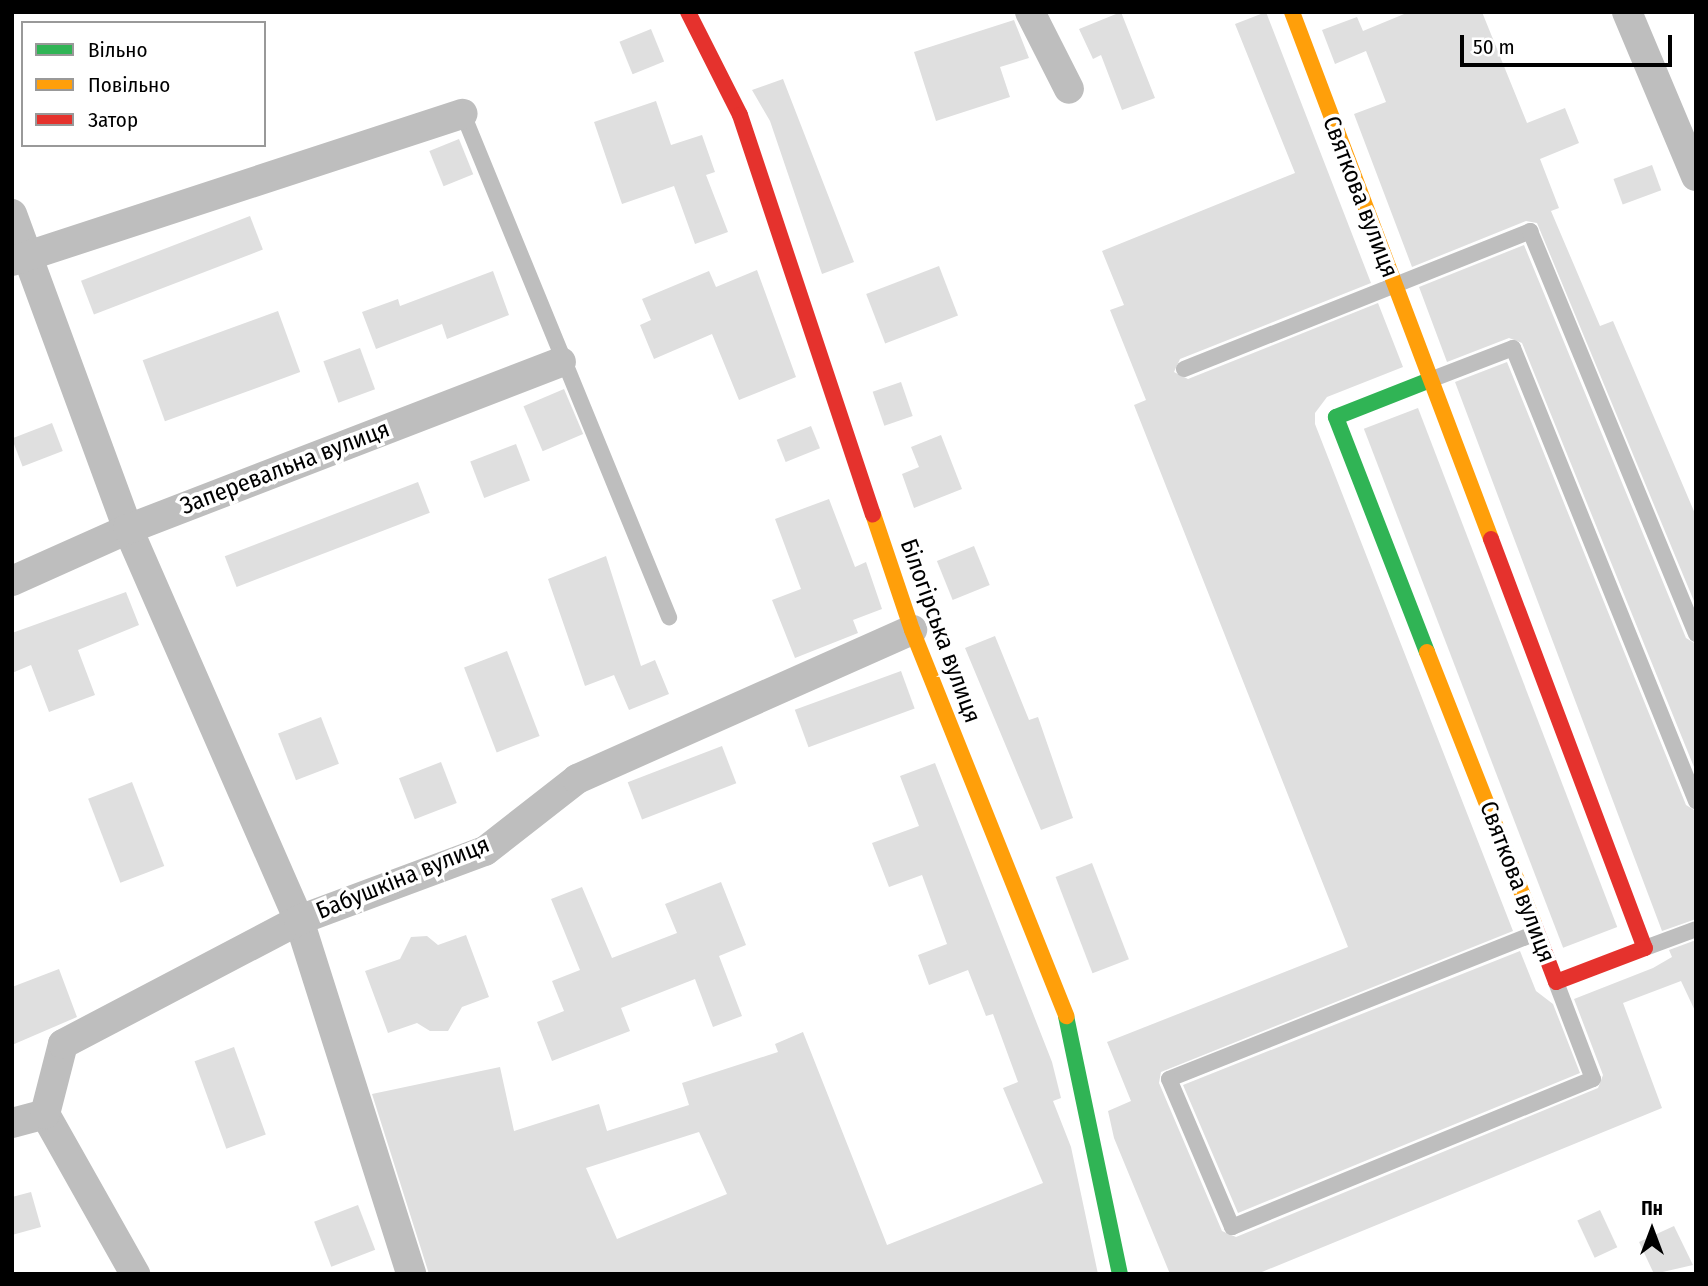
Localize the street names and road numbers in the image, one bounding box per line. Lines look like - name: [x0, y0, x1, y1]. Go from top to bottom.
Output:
- street label: Святкова вулиця: [1316, 112, 1404, 282]
- street label: Заперевальна вулиця: [176, 415, 394, 521]
- street label: Білогірська вулиця: [893, 535, 987, 727]
- street label: Святкова вулиця: [1473, 797, 1561, 967]
- street label: Бабушкіна вулиця: [312, 830, 494, 926]

